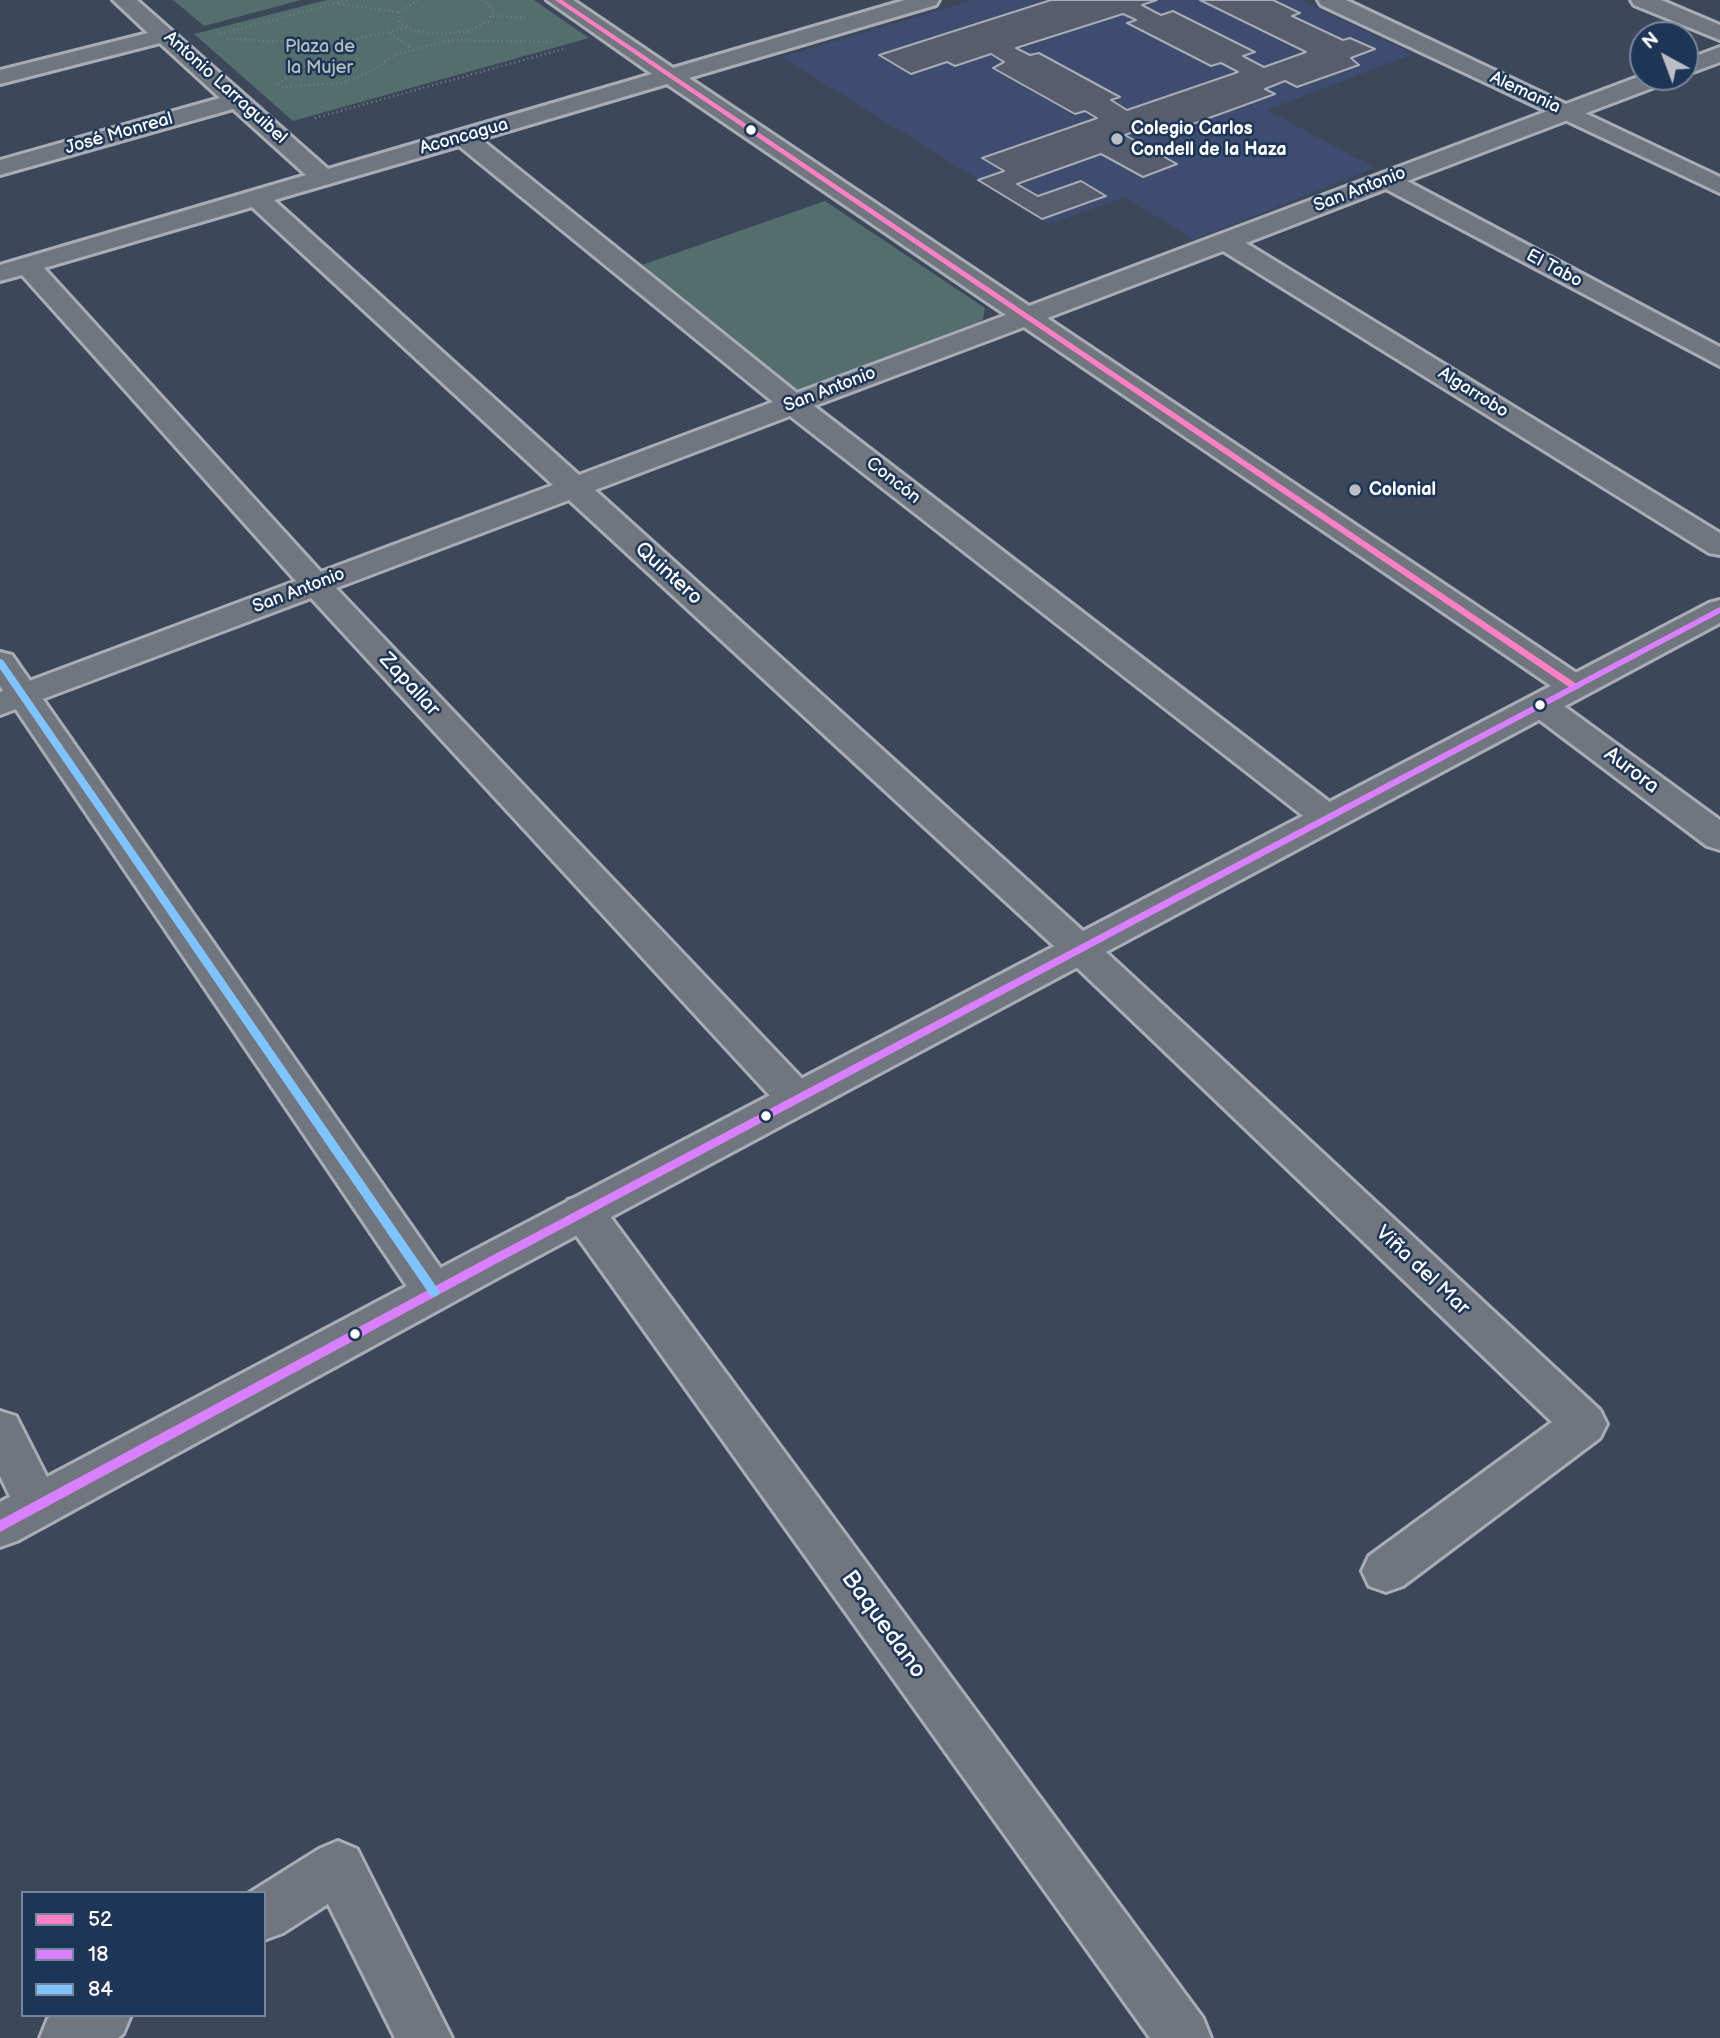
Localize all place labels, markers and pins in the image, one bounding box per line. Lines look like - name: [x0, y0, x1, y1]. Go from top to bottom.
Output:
- place label: Colegio Carlos Condell de la Haza: [1131, 118, 1287, 160]
- unlabelled marker: [744, 123, 758, 137]
- marker: Colegio Carlos Condell de la Haza: [1109, 131, 1125, 147]
- place label: Colonial: [1369, 479, 1436, 501]
- marker: Colonial: [1347, 482, 1363, 498]
- unlabelled marker: [1533, 698, 1547, 712]
- unlabelled marker: [759, 1109, 773, 1123]
- unlabelled marker: [348, 1327, 362, 1341]

